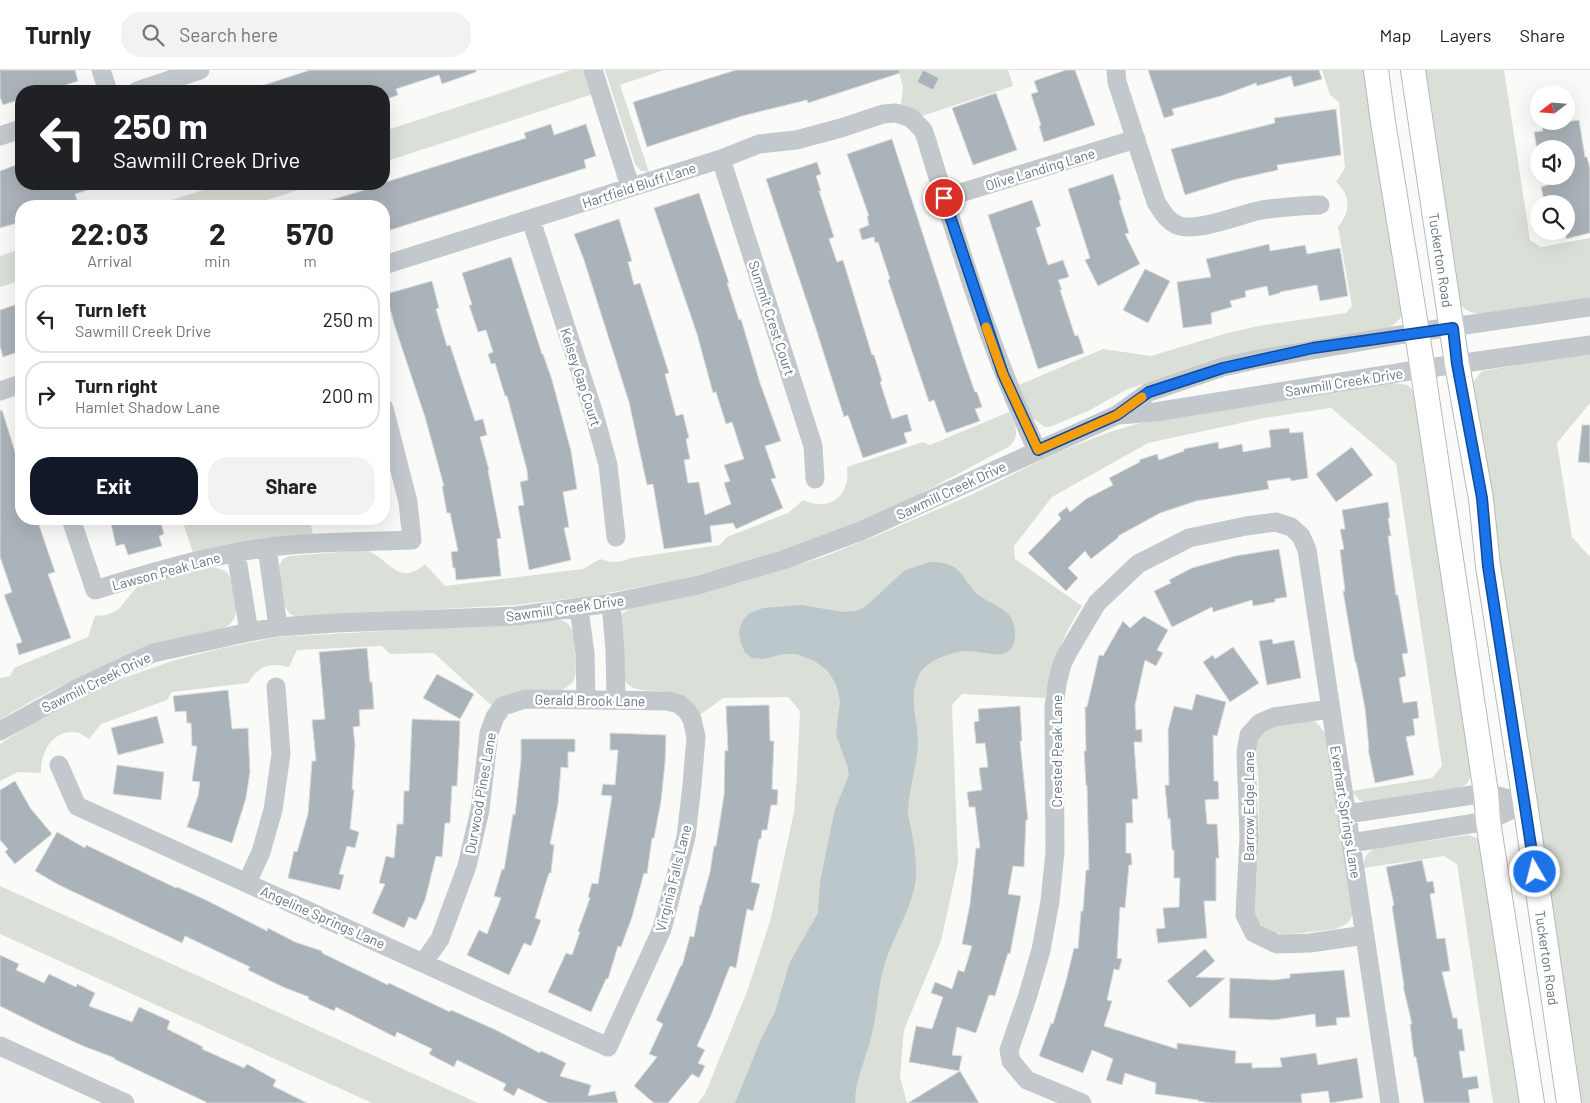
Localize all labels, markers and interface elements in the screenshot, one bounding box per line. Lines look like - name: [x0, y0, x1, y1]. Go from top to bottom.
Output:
- search box: [121, 12, 471, 57]
- text: Turnly: [25, 20, 91, 49]
- icon: search: [139, 21, 167, 49]
- text: Search here: [179, 23, 278, 46]
- text: Map: [1379, 24, 1411, 46]
- text: Layers: [1439, 24, 1492, 46]
- text: Share: [1520, 24, 1565, 46]
- north arrow: [1530, 85, 1575, 130]
- map controls: [1530, 85, 1575, 240]
- text: 250 m: [113, 104, 208, 146]
- icon: left: [30, 105, 95, 170]
- button: sound: [1530, 140, 1575, 185]
- street label: Olive Landing Lane: [983, 144, 1097, 194]
- text: Sawmill Creek Drive: [113, 146, 300, 172]
- street label: Hartfield Bluff Lane: [580, 159, 698, 211]
- pin: [923, 177, 965, 219]
- icon: arrive: [930, 184, 958, 212]
- button: search: [1530, 195, 1575, 240]
- street label: Tuckerton Road: [1426, 211, 1457, 308]
- text: 22:03: [71, 215, 149, 251]
- text: 2: [209, 215, 226, 251]
- text: 570: [286, 215, 334, 251]
- text: Arrival: [87, 251, 132, 270]
- text: min: [204, 251, 230, 270]
- text: m: [304, 251, 317, 270]
- street label: Summit Crest Court: [745, 258, 799, 378]
- text: Turn left: [75, 298, 146, 321]
- icon: left: [32, 305, 60, 333]
- text: 250 m: [323, 308, 373, 331]
- text: Sawmill Creek Drive: [75, 321, 211, 340]
- street label: Kelsey Gap Court: [557, 326, 605, 428]
- street label: Sawmill Creek Drive: [1284, 364, 1404, 400]
- text: Turn right: [75, 374, 157, 397]
- icon: right: [32, 381, 60, 409]
- text: 200 m: [322, 384, 373, 407]
- text: Hamlet Shadow Lane: [75, 397, 220, 416]
- button: Exit: [30, 457, 198, 515]
- button: Share: [208, 457, 375, 515]
- street label: Sawmill Creek Drive: [893, 457, 1009, 523]
- street label: Lawson Peak Lane: [110, 548, 222, 594]
- street label: Sawmill Creek Drive: [505, 591, 625, 625]
- street label: Sawmill Creek Drive: [39, 648, 153, 716]
- street label: Gerald Brook Lane: [534, 691, 646, 709]
- street label: Crested Peak Lane: [1048, 695, 1065, 807]
- street label: Durwood Pines Lane: [461, 731, 499, 855]
- street label: Everhart Springs Lane: [1327, 744, 1365, 880]
- street label: Barrow Edge Lane: [1240, 751, 1257, 861]
- street label: Virginia Falls Lane: [652, 823, 694, 933]
- position arrow: [1508, 845, 1560, 897]
- street label: Angeline Springs Lane: [258, 882, 388, 952]
- street label: Tuckerton Road: [1532, 909, 1563, 1006]

